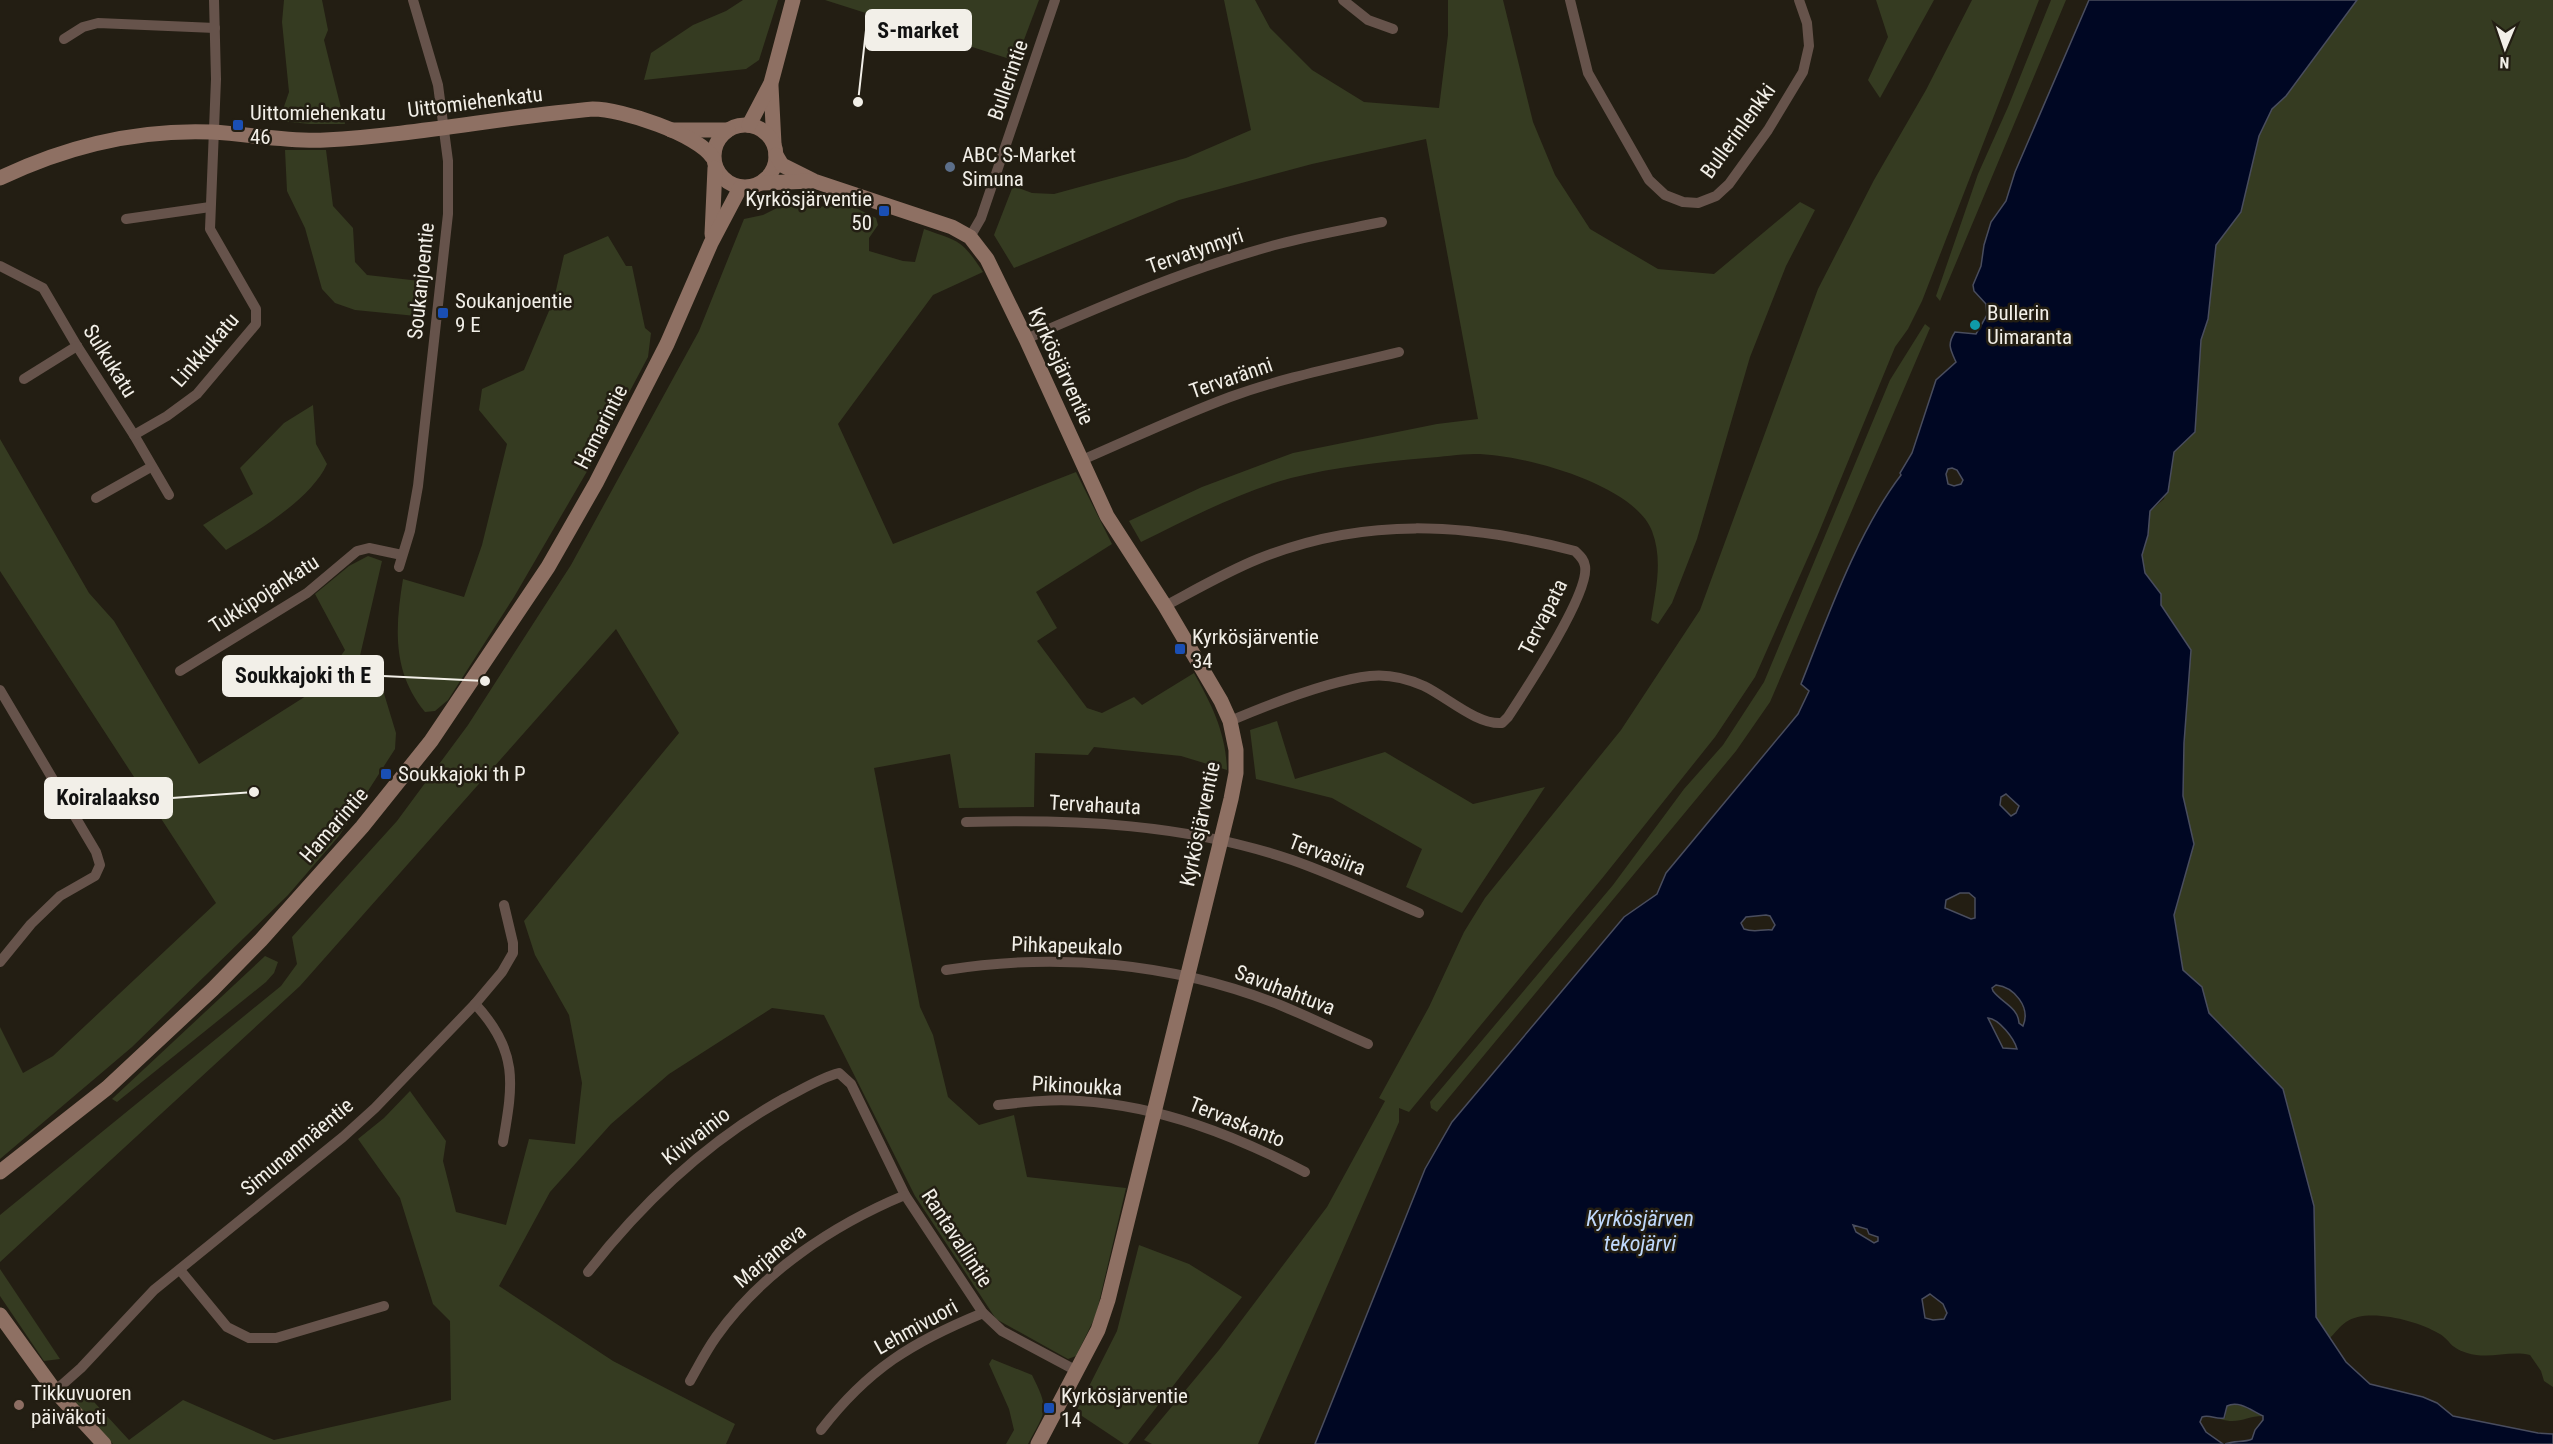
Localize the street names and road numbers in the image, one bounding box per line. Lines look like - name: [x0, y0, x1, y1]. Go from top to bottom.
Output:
- street label: Bullerintie: [983, 37, 1033, 123]
- street label: Bullerinlenkki: [1696, 79, 1780, 183]
- street label: Uittomiehenkatu: [406, 82, 544, 122]
- street label: Soukanjoentie: [403, 221, 439, 341]
- street label: Tervatynnyri: [1144, 223, 1246, 279]
- street label: Kyrkösjärventie: [1023, 303, 1099, 429]
- street label: Linkkukatu: [166, 308, 244, 392]
- street label: Sulkukatu: [78, 320, 142, 402]
- street label: Tervaränni: [1186, 353, 1276, 403]
- street label: Hamarintie: [570, 381, 632, 473]
- street label: Tukkipojankatu: [205, 550, 323, 638]
- street label: Tervapata: [1514, 575, 1572, 659]
- street label: Kyrkösjärventie: [1175, 759, 1225, 889]
- street label: Hamarintie: [295, 783, 373, 867]
- street label: Tervahauta: [1049, 791, 1141, 819]
- street label: Tervasiira: [1285, 829, 1369, 881]
- street label: Pihkapeukalo: [1011, 932, 1123, 960]
- street label: Savuhahtuva: [1231, 960, 1339, 1020]
- street label: Pikinoukka: [1031, 1072, 1123, 1100]
- street label: Tervaskanto: [1186, 1092, 1288, 1152]
- street label: Simunanmäentie: [236, 1093, 358, 1201]
- street label: Kivivainio: [657, 1102, 735, 1170]
- street label: Rantavallintie: [916, 1185, 998, 1292]
- street label: Marjaneva: [729, 1219, 811, 1293]
- street label: Lehmivuori: [870, 1294, 962, 1360]

